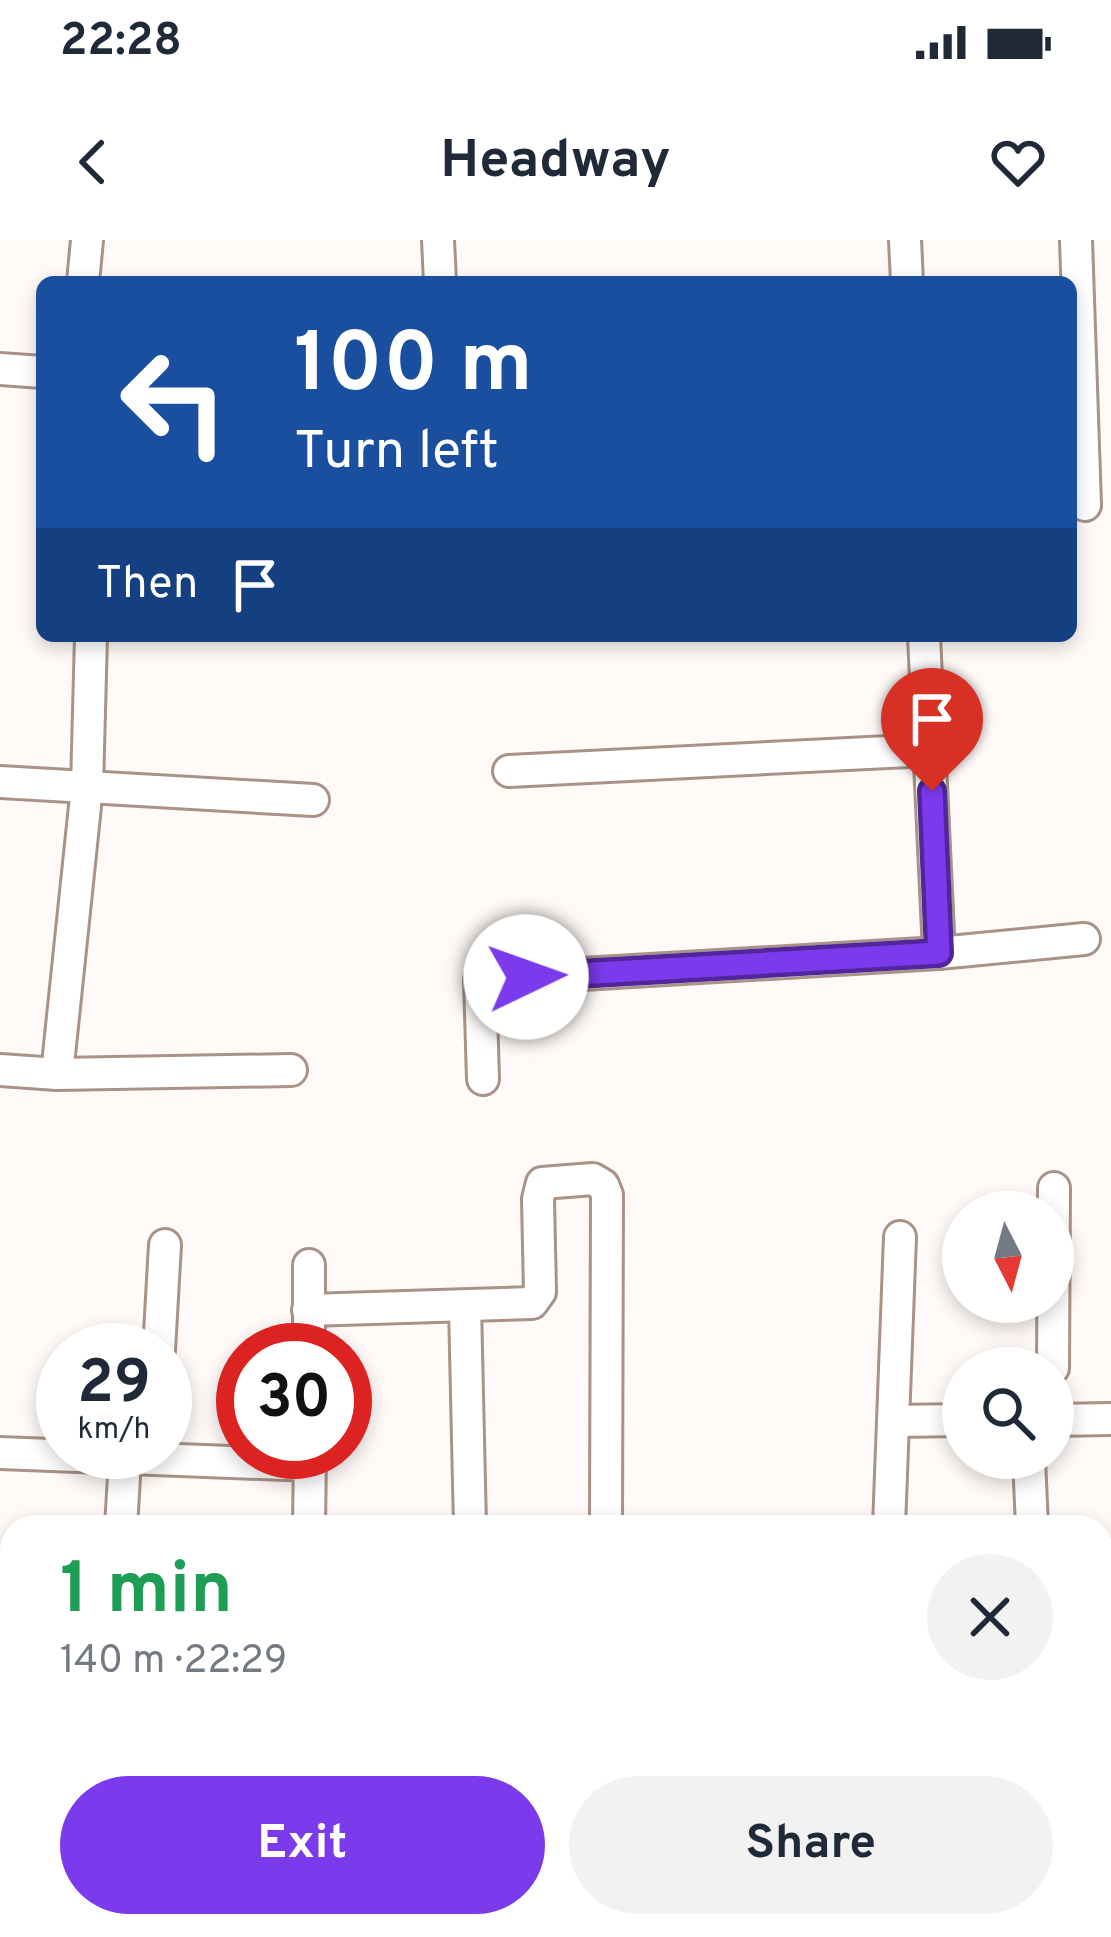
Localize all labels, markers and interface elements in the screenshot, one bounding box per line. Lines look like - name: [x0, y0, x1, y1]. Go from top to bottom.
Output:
- text: 22:28: [60, 14, 182, 71]
- text: Headway: [440, 128, 671, 197]
- icon: back: [60, 129, 126, 195]
- icon: heart: [985, 129, 1051, 195]
- text: 100 m: [294, 315, 533, 421]
- icon: left: [96, 324, 252, 480]
- text: Turn left: [294, 419, 499, 488]
- icon: arrive: [222, 552, 288, 618]
- text: Then: [96, 557, 198, 614]
- pin: [881, 668, 983, 791]
- icon: arrive: [899, 686, 965, 752]
- position arrow: [463, 914, 589, 1040]
- north arrow: [942, 1191, 1074, 1323]
- map controls: [942, 1191, 1074, 1479]
- speed limit sign: 30: [216, 1323, 372, 1479]
- button: search: [942, 1347, 1074, 1479]
- text: 29: [77, 1348, 151, 1424]
- text: km/h: [78, 1412, 150, 1449]
- text: 1 min: [60, 1547, 233, 1639]
- button: close: [927, 1554, 1053, 1680]
- text: 140 m · 22:29: [60, 1638, 287, 1687]
- button: Exit: [60, 1776, 545, 1914]
- button: Share: [569, 1776, 1053, 1914]

